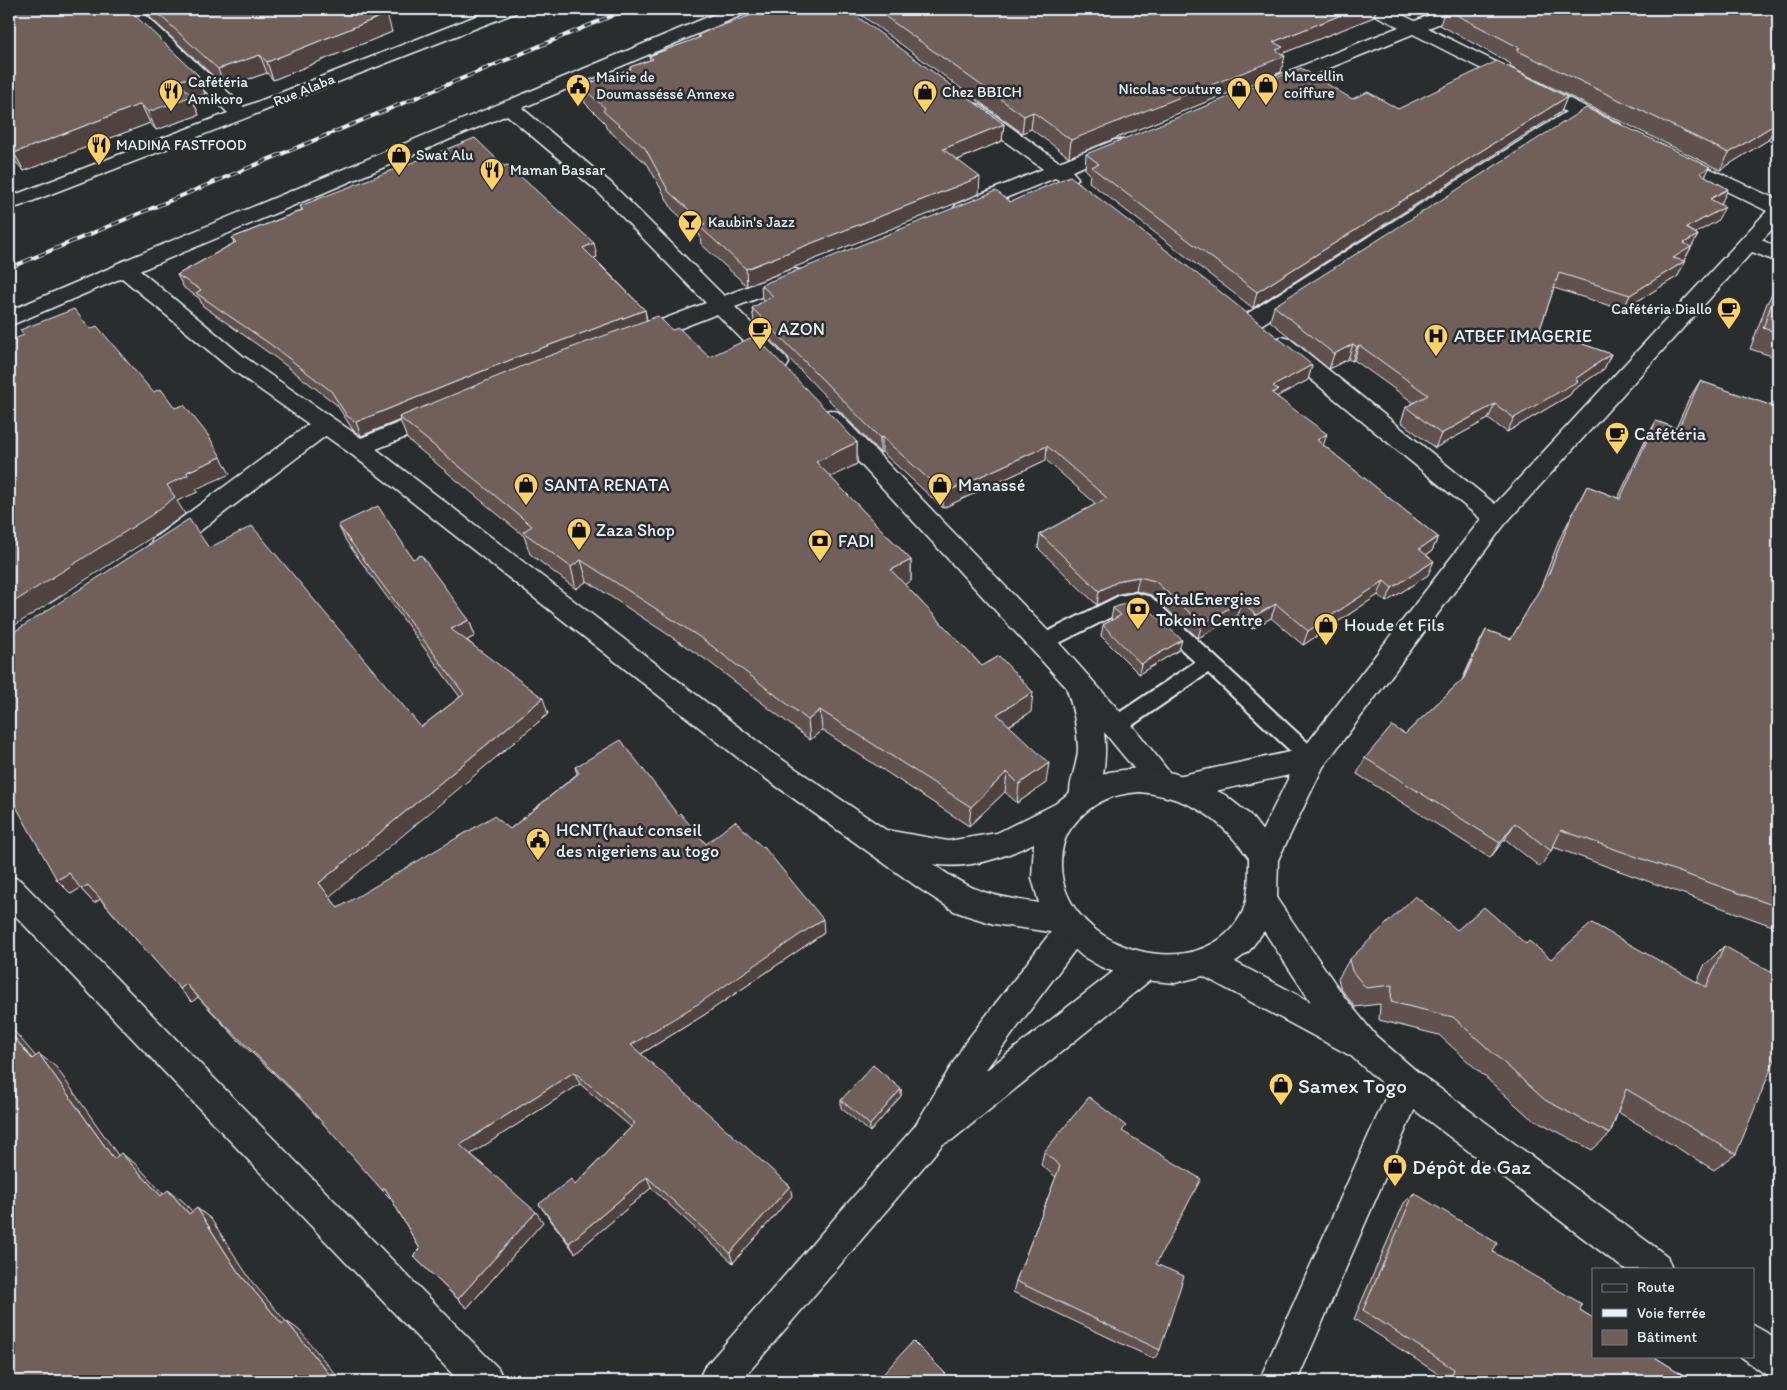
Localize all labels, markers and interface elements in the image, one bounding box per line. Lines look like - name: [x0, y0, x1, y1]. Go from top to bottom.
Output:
- place label: Marcellin coiffure: [1284, 67, 1344, 102]
- place label: Mairie de Doumasséssé Annexe: [596, 68, 735, 103]
- street label: Rue Alaba: [270, 69, 338, 111]
- shop icon: Marcellin coiffure: [1253, 72, 1279, 106]
- place label: Cafétéria Amikoro: [188, 73, 248, 108]
- public building icon: Mairie de Doumasséssé Annexe: [565, 73, 591, 107]
- shop icon: Nicolas-couture: [1226, 76, 1252, 110]
- restaurant icon: Cafétéria Amikoro: [158, 78, 184, 112]
- shop icon: Chez BBICH: [912, 79, 938, 113]
- place label: Nicolas-couture: [1119, 80, 1222, 98]
- place label: Chez BBICH: [942, 83, 1022, 101]
- restaurant icon: MADINA FASTFOOD: [86, 132, 112, 166]
- place label: MADINA FASTFOOD: [116, 136, 246, 154]
- shop icon: Swat Alu: [386, 142, 412, 176]
- place label: Swat Alu: [416, 146, 473, 164]
- restaurant icon: Maman Bassar: [479, 157, 505, 191]
- place label: Maman Bassar: [510, 161, 605, 179]
- bar icon: Kaubin's Jazz: [677, 209, 703, 243]
- place label: Kaubin's Jazz: [708, 213, 795, 231]
- cafe icon: Cafétéria Diallo: [1716, 296, 1742, 330]
- place label: Cafétéria Diallo: [1611, 300, 1712, 318]
- cafe icon: AZON: [747, 316, 773, 350]
- place label: AZON: [778, 318, 825, 340]
- hospital icon: ATBEF IMAGERIE: [1423, 323, 1449, 357]
- place label: ATBEF IMAGERIE: [1454, 325, 1592, 347]
- cafe icon: Cafétéria: [1604, 421, 1630, 455]
- place label: Cafétéria: [1634, 423, 1707, 445]
- shop icon: SANTA RENATA: [513, 472, 539, 506]
- shop icon: Manassé: [927, 472, 953, 506]
- place label: SANTA RENATA: [544, 474, 670, 496]
- place label: Manassé: [958, 474, 1025, 496]
- shop icon: Zaza Shop: [566, 517, 592, 551]
- place label: Zaza Shop: [596, 519, 675, 541]
- bank icon: FADI: [807, 528, 833, 562]
- place label: FADI: [838, 530, 874, 552]
- place label: TotalEnergies Tokoin Centre: [1156, 588, 1263, 631]
- bank icon: TotalEnergies Tokoin Centre: [1125, 596, 1151, 630]
- shop icon: Houde et Fils: [1313, 612, 1339, 646]
- place label: Houde et Fils: [1344, 614, 1444, 636]
- place label: HCNT(haut conseil des nigeriens au togo: [556, 819, 719, 862]
- public building icon: HCNT(haut conseil des nigeriens au togo: [525, 827, 551, 861]
- shop icon: Samex Togo: [1268, 1072, 1294, 1106]
- place label: Samex Togo: [1298, 1073, 1407, 1098]
- shop icon: Dépôt de Gaz: [1382, 1153, 1408, 1187]
- place label: Dépôt de Gaz: [1412, 1154, 1531, 1179]
- legend: [1592, 1268, 1754, 1358]
- text: Route: [1637, 1278, 1675, 1296]
- text: Voie ferrée: [1637, 1304, 1706, 1322]
- text: Bâtiment: [1637, 1328, 1698, 1346]

